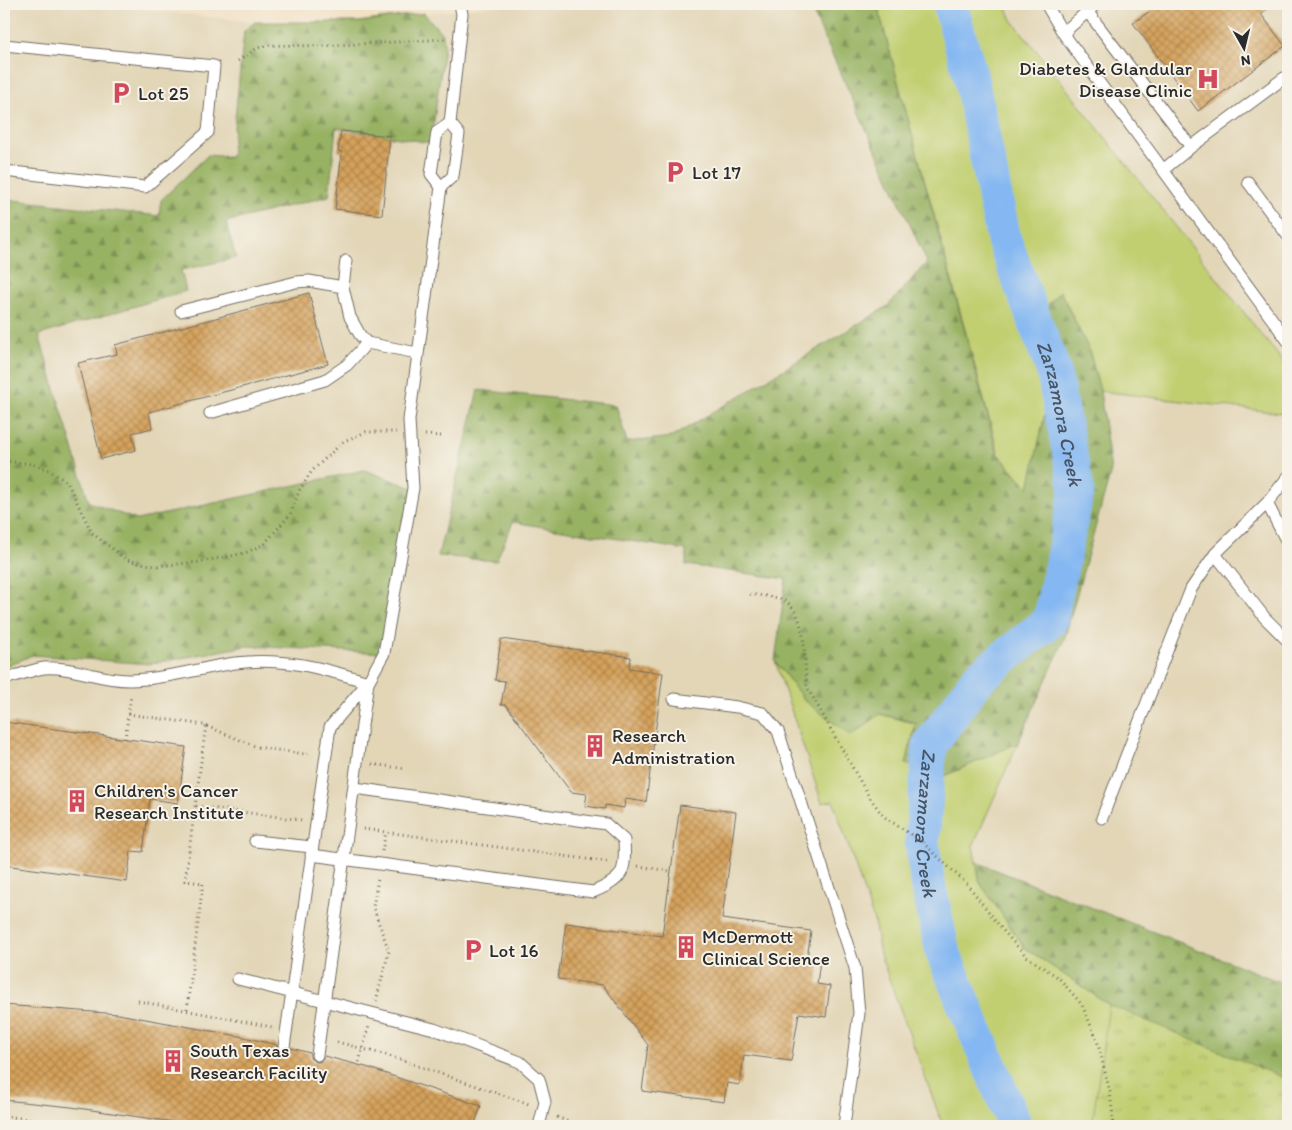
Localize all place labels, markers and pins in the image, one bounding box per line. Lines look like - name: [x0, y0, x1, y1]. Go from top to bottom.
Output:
- place label: Diabetes & Glandular Disease Clinic: [1019, 57, 1193, 102]
- hospital icon: Diabetes & Glandular Disease Clinic: [1195, 66, 1221, 92]
- parking icon: Lot 25: [108, 80, 134, 106]
- place label: Lot 25: [138, 82, 189, 105]
- parking icon: Lot 17: [662, 159, 688, 185]
- place label: Lot 17: [692, 161, 741, 184]
- place label: Research Administration: [612, 724, 735, 769]
- building icon: Research Administration: [582, 733, 608, 759]
- place label: Children's Cancer Research Institute: [94, 779, 244, 824]
- building icon: Children's Cancer Research Institute: [64, 788, 90, 814]
- place label: McDermott Clinical Science: [702, 925, 830, 970]
- building icon: McDermott Clinical Science: [673, 934, 699, 960]
- parking icon: Lot 16: [460, 937, 486, 963]
- place label: Lot 16: [489, 939, 539, 962]
- place label: South Texas Research Facility: [190, 1039, 327, 1084]
- building icon: South Texas Research Facility: [160, 1048, 186, 1074]

